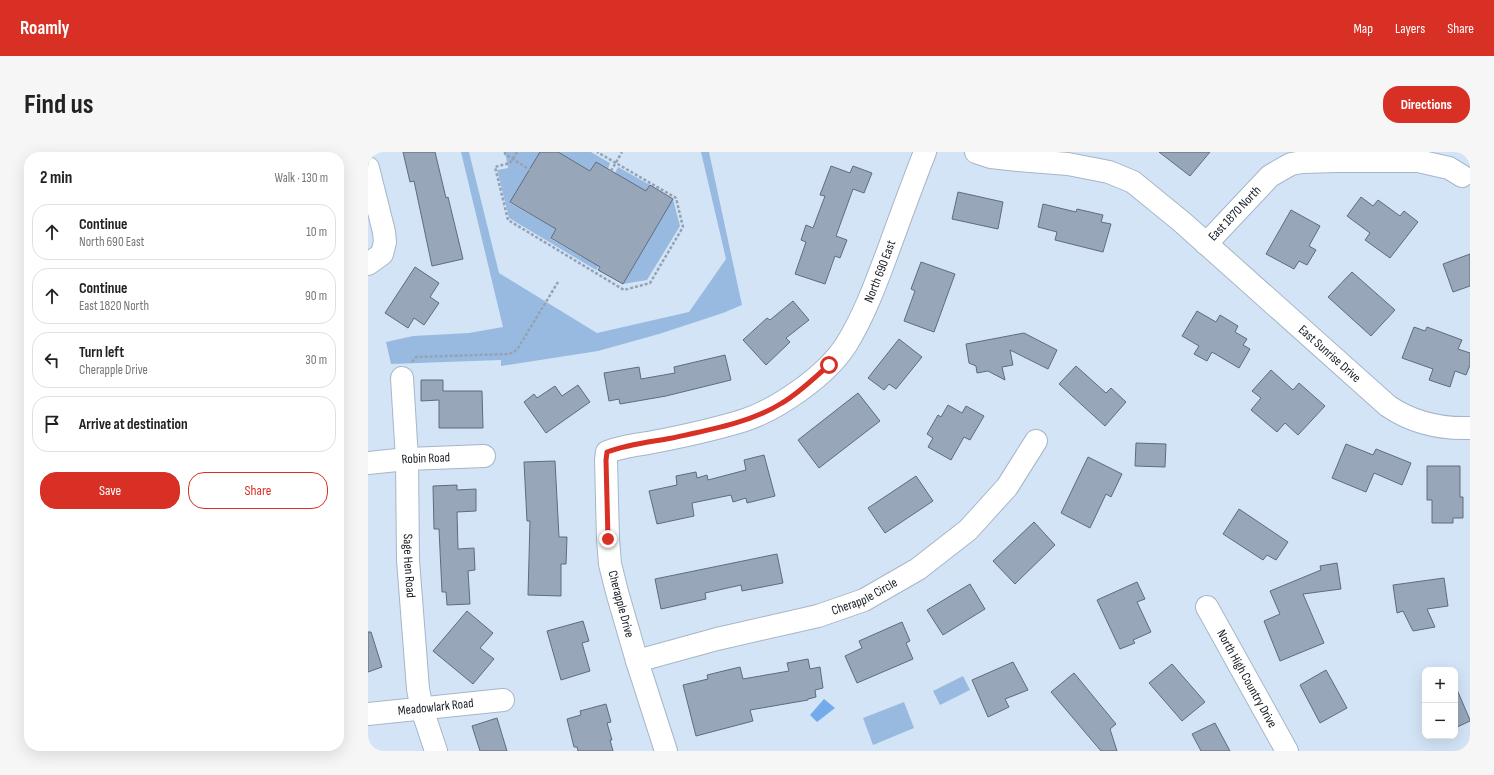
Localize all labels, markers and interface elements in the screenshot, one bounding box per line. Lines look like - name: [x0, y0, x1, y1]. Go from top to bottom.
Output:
- text: Roamly: [20, 17, 70, 40]
- text: Map: [1353, 20, 1373, 37]
- text: Layers: [1395, 20, 1425, 37]
- text: Share: [1447, 20, 1474, 37]
- button: Directions: [1383, 86, 1470, 123]
- text: Find us: [24, 88, 93, 121]
- text: 2 min: [40, 168, 72, 188]
- text: Walk · 130 m: [275, 170, 328, 186]
- street label: East 1870 North: [1205, 183, 1264, 244]
- text: Continue: [79, 215, 128, 234]
- icon: ahead: [41, 221, 63, 243]
- text: 10 m: [306, 224, 327, 240]
- text: North 690 East: [79, 234, 145, 250]
- street label: North 690 East: [861, 238, 899, 305]
- text: Continue: [79, 279, 128, 298]
- icon: ahead: [41, 285, 63, 307]
- text: 90 m: [305, 288, 327, 304]
- text: East 1820 North: [79, 298, 149, 314]
- street label: East Sunrise Drive: [1295, 322, 1364, 386]
- text: Turn left: [79, 343, 124, 362]
- icon: left: [41, 349, 63, 371]
- text: 30 m: [305, 352, 327, 368]
- route start: [820, 356, 838, 374]
- text: Cherapple Drive: [79, 362, 148, 378]
- icon: arrive: [41, 413, 63, 435]
- text: Arrive at destination: [79, 415, 188, 434]
- street label: Robin Road: [401, 449, 450, 468]
- button: Save: [40, 472, 180, 509]
- button: Share: [188, 472, 328, 509]
- route end: [599, 530, 617, 548]
- street label: Sage Hen Road: [400, 534, 419, 598]
- street label: Cherapple Drive: [604, 569, 638, 639]
- street label: Cherapple Circle: [829, 574, 900, 619]
- street label: North High Country Drive: [1213, 627, 1280, 731]
- map controls: [1422, 667, 1458, 739]
- button: +: [1422, 667, 1458, 703]
- street label: Meadowlark Road: [397, 695, 474, 719]
- button: −: [1422, 703, 1458, 739]

